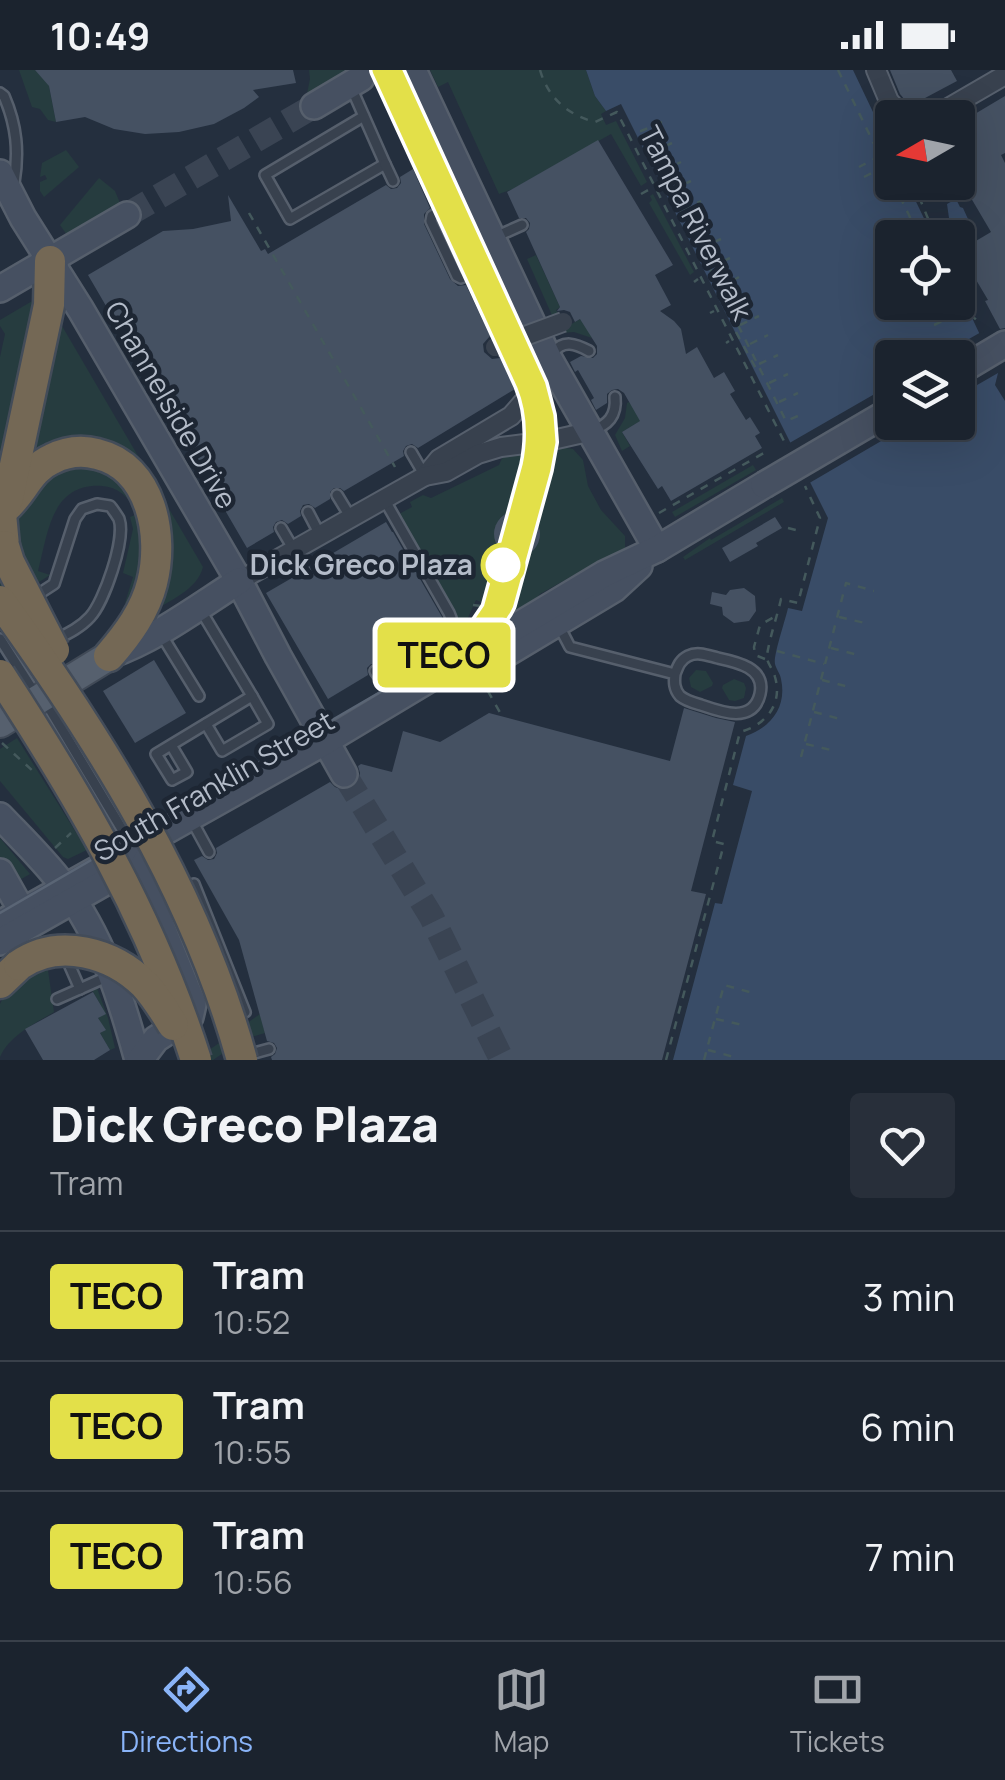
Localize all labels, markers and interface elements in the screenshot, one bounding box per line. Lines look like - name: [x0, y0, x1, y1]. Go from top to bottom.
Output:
- text: 10:49: [50, 9, 150, 61]
- north arrow: [875, 100, 975, 200]
- map controls: [875, 100, 975, 440]
- street label: Tampa Riverwalk: [632, 119, 763, 327]
- button: locate: [875, 220, 975, 320]
- street label: Channelside Drive: [97, 294, 247, 515]
- button: layers: [875, 340, 975, 440]
- marker: Dick Greco Plaza: [482, 544, 524, 586]
- place label: Dick Greco Plaza: [250, 545, 473, 583]
- line badge: TECO: [374, 622, 514, 688]
- text: TECO: [398, 631, 490, 679]
- street label: South Franklin Street: [87, 701, 340, 869]
- text: Dick Greco Plaza: [50, 1091, 439, 1156]
- button: heart: [850, 1093, 955, 1198]
- text: Tram: [50, 1161, 123, 1205]
- text: Tram: [213, 1248, 305, 1300]
- text: 3 min: [863, 1270, 955, 1322]
- text: TECO: [70, 1272, 163, 1320]
- text: 10:52: [213, 1300, 290, 1344]
- text: Tram: [213, 1378, 305, 1430]
- text: 6 min: [860, 1400, 955, 1452]
- text: TECO: [70, 1402, 163, 1450]
- text: 10:55: [213, 1430, 291, 1474]
- text: Tram: [213, 1508, 305, 1560]
- text: 7 min: [865, 1530, 955, 1582]
- text: TECO: [70, 1532, 163, 1580]
- text: 10:56: [213, 1560, 293, 1604]
- tab: Directions: [120, 1662, 253, 1760]
- tab: Map: [494, 1662, 549, 1760]
- tab: Tickets: [790, 1662, 885, 1760]

